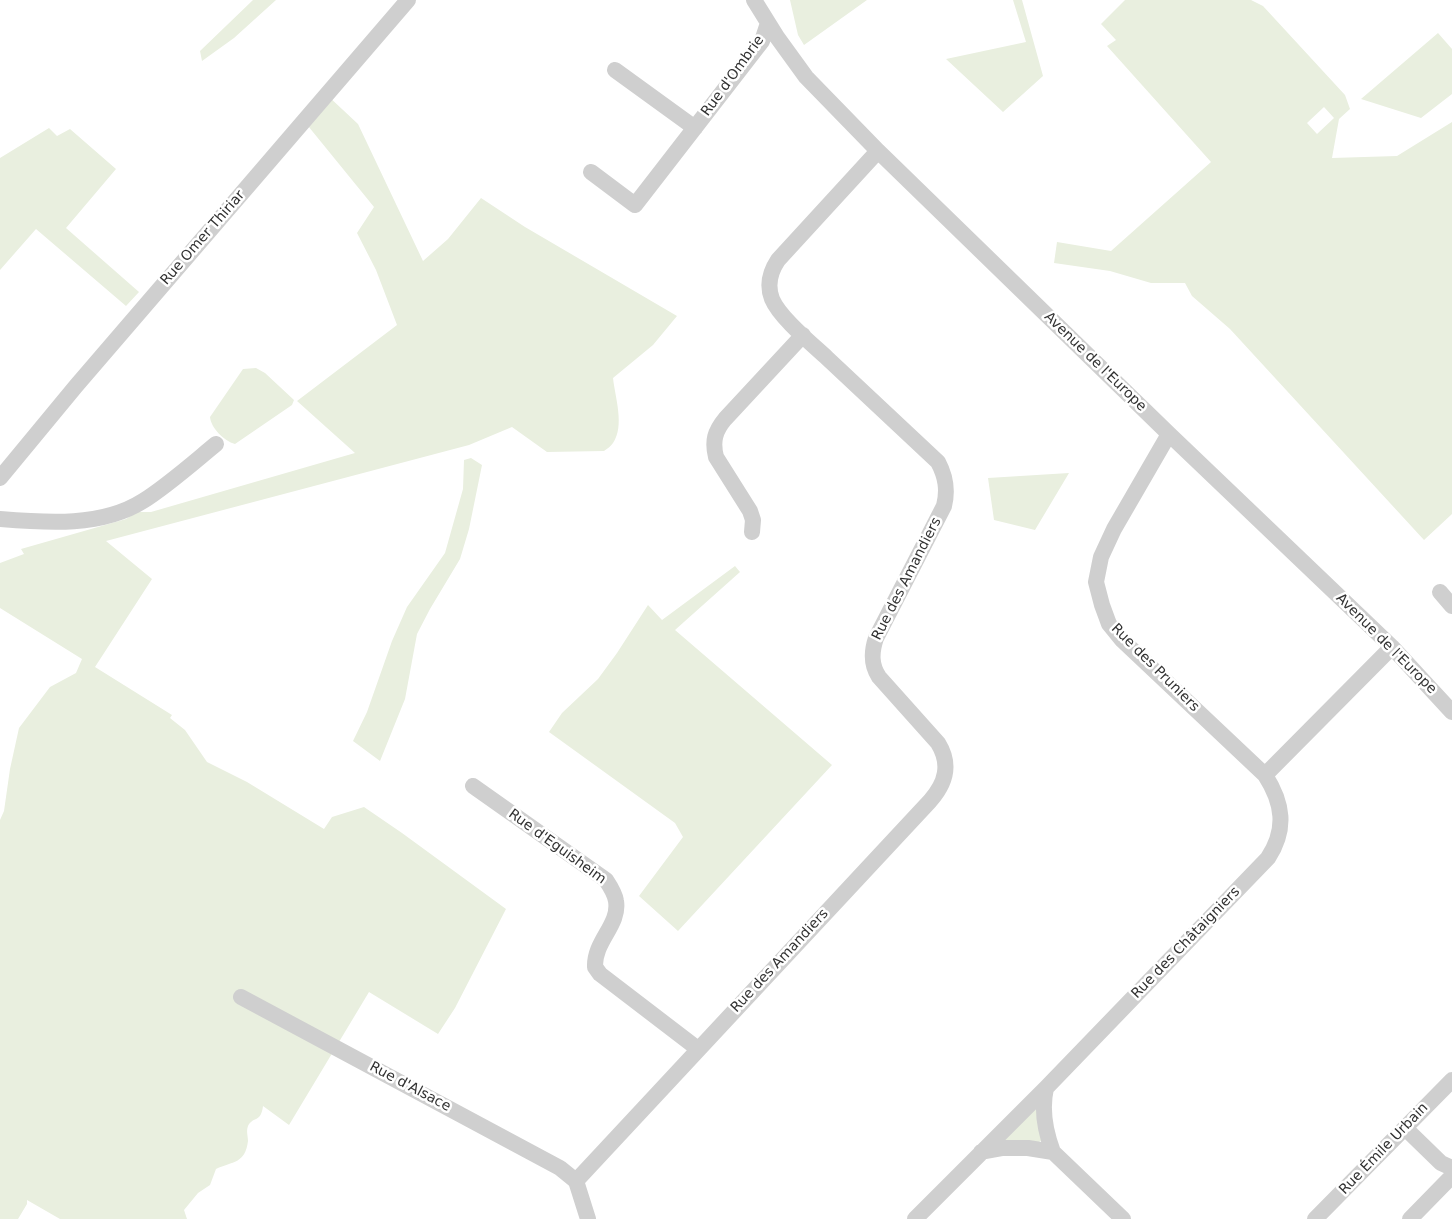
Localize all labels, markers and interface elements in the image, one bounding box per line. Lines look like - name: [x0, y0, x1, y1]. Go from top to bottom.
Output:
- street label: Rue d'Ombrie: [698, 32, 768, 120]
- street label: Rue Omer Thiriar: [157, 187, 249, 289]
- street label: Avenue de l'Europe: [1040, 309, 1150, 415]
- street label: Rue des Amandiers: [869, 515, 945, 643]
- street label: Avenue de l'Europe: [1332, 590, 1440, 698]
- street label: Rue des Pruniers: [1108, 621, 1202, 715]
- street label: Rue d'Eguisheim: [505, 806, 609, 888]
- street label: Rue des Châtaigniers: [1128, 884, 1244, 1002]
- street label: Rue des Amandiers: [728, 906, 832, 1016]
- street label: Rue d'Alsace: [367, 1059, 453, 1115]
- street label: Rue Émile Urbain: [1336, 1100, 1432, 1198]

